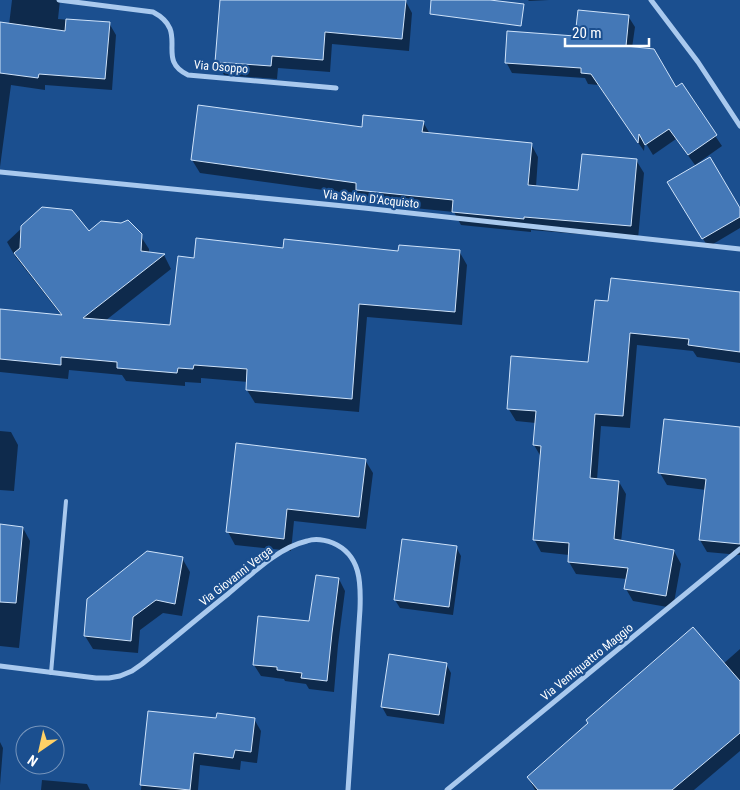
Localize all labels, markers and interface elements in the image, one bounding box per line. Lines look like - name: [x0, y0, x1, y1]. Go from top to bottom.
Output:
- scale bar: [565, 15, 649, 47]
- text: 20 m: [572, 24, 602, 42]
- street label: Via Osoppo: [193, 58, 249, 76]
- street label: Via Salvo D'Acquisto: [322, 187, 420, 211]
- street label: Via Giovanni Verga: [197, 543, 276, 609]
- street label: Via Ventiquattro Maggio: [538, 621, 636, 703]
- north arrow: [15, 725, 65, 775]
- text: N: [25, 752, 41, 770]

